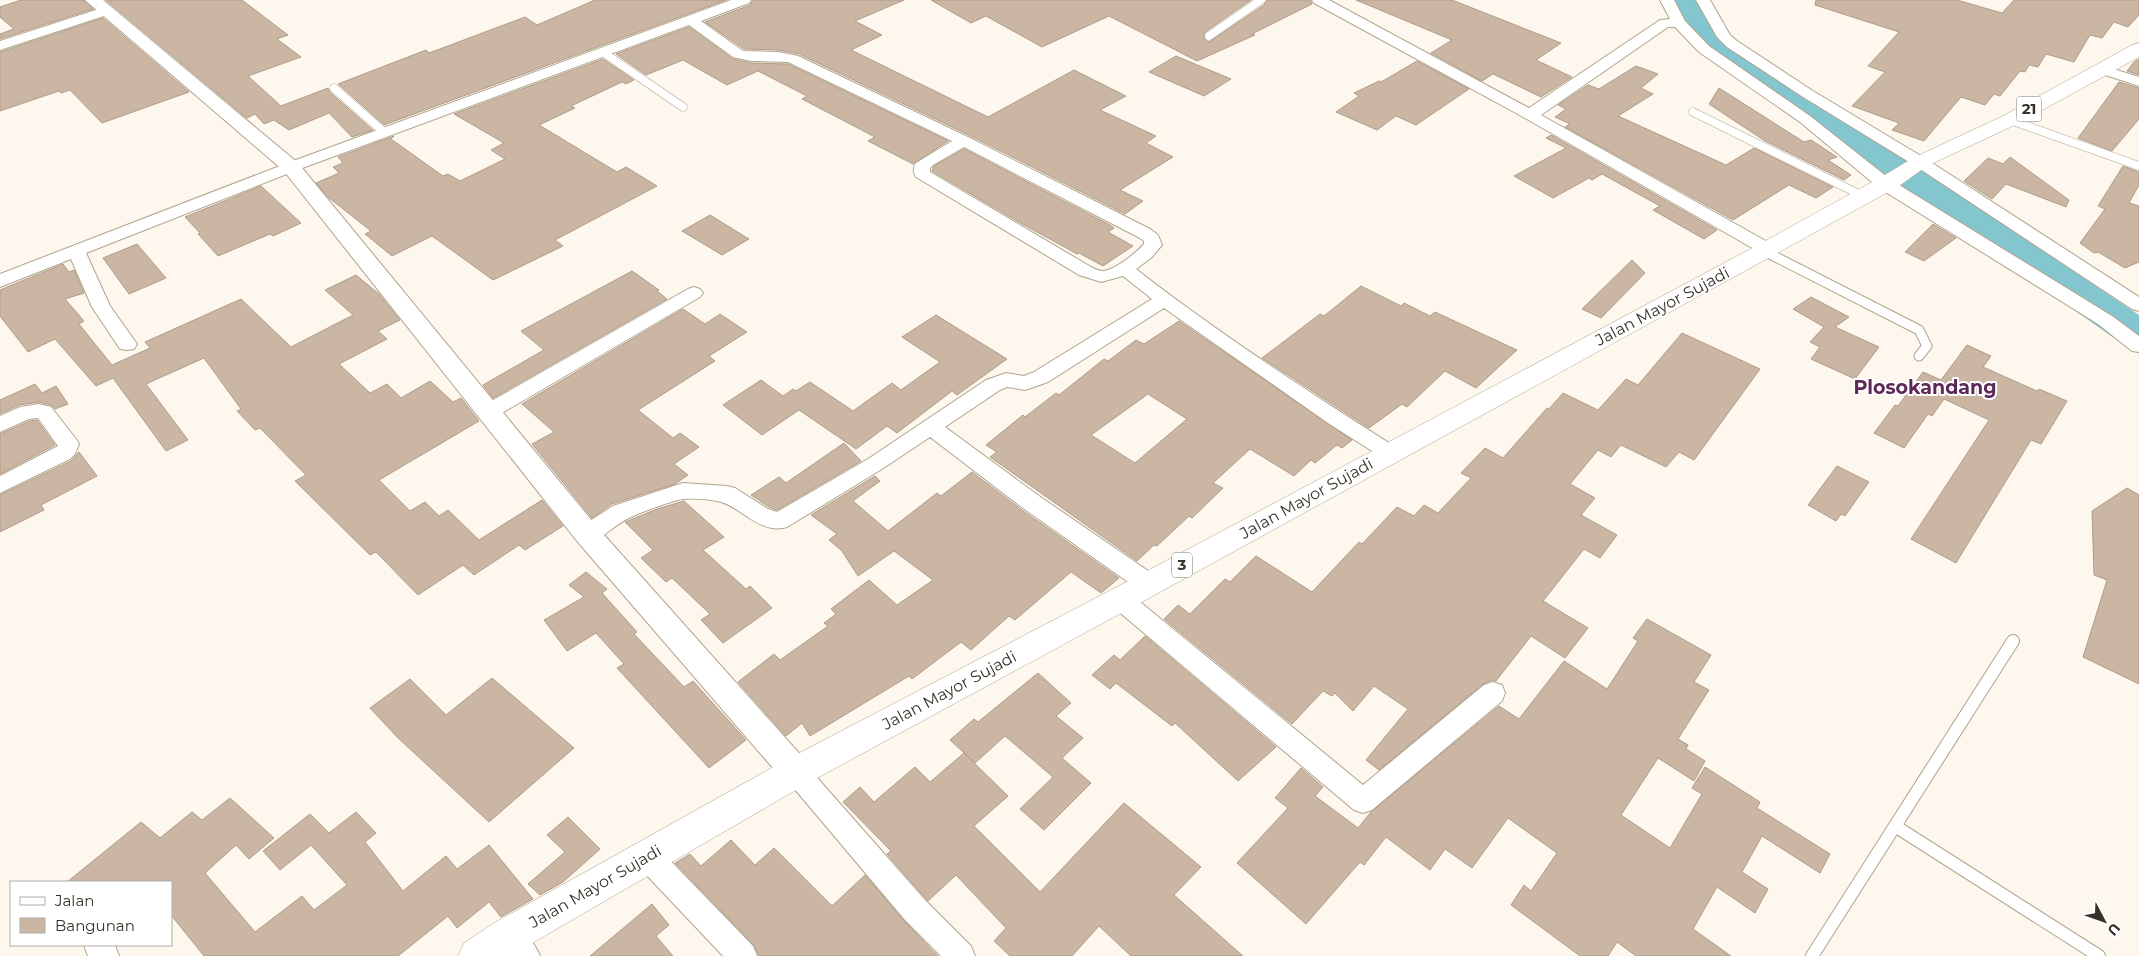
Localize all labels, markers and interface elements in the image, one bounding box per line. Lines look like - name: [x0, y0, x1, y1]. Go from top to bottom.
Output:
- road number: 21: [2016, 96, 2042, 122]
- street label: Jalan Mayor Sujadi: [1591, 263, 1733, 350]
- district label: Plosokandang: [1853, 376, 1997, 399]
- street label: Jalan Mayor Sujadi: [1235, 454, 1376, 543]
- road number: 3: [1172, 552, 1192, 578]
- street label: Jalan Mayor Sujadi: [878, 647, 1020, 734]
- street label: Jalan Mayor Sujadi: [525, 841, 665, 932]
- legend: [10, 881, 172, 946]
- text: Jalan: [54, 891, 94, 910]
- north arrow: [2079, 896, 2129, 946]
- text: Bangunan: [55, 916, 135, 935]
- text: U: [2103, 919, 2124, 940]

